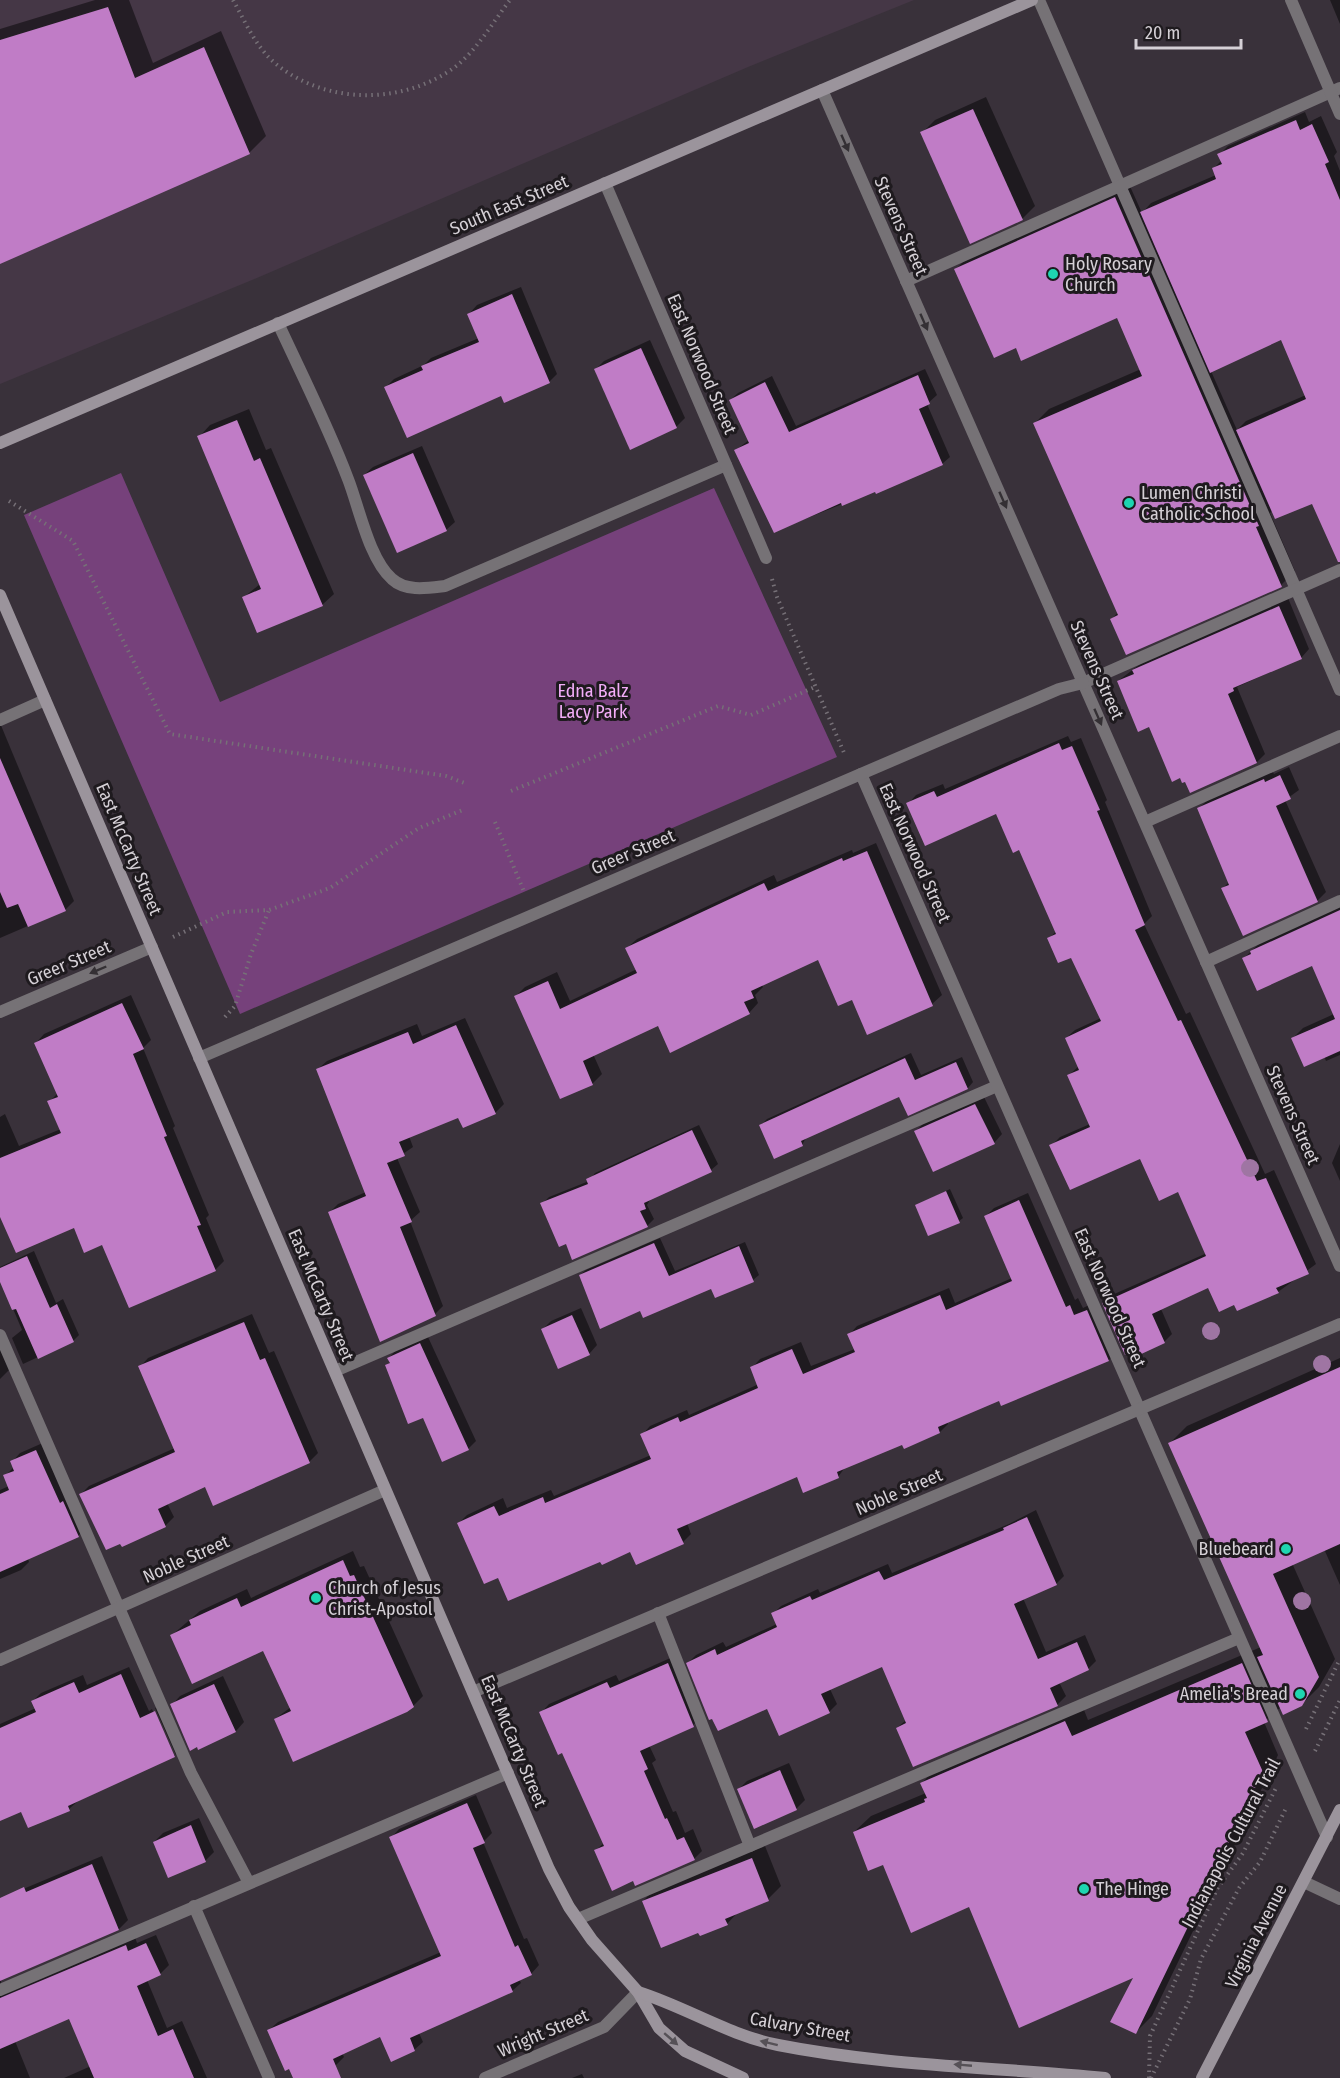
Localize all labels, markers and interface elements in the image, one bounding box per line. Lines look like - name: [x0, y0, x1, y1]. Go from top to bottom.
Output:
- scale bar: [1136, 12, 1241, 50]
- text: 20 m: [1145, 22, 1180, 44]
- one-way arrow: [841, 135, 850, 152]
- street label: South East Street: [447, 170, 572, 240]
- street label: Stevens Street: [869, 173, 933, 279]
- place label: Holy Rosary Church: [1065, 253, 1152, 296]
- marker: Holy Rosary Church: [1046, 267, 1060, 281]
- street label: East Norwood Street: [663, 291, 742, 438]
- one-way arrow: [919, 313, 929, 331]
- place label: Lumen Christi Catholic School: [1141, 482, 1255, 525]
- one-way arrow: [998, 492, 1007, 509]
- marker: Lumen Christi Catholic School: [1122, 496, 1136, 510]
- street label: Stevens Street: [1065, 617, 1129, 723]
- park label: Edna Balz Lacy Park: [558, 680, 628, 723]
- one-way arrow: [1093, 709, 1103, 727]
- street label: East McCarty Street: [91, 780, 167, 919]
- street label: East Norwood Street: [874, 780, 956, 926]
- street label: Greer Street: [588, 825, 678, 879]
- street label: Greer Street: [24, 936, 114, 990]
- one-way arrow: [89, 966, 106, 975]
- street label: Stevens Street: [1261, 1062, 1325, 1168]
- street label: East Norwood Street: [1069, 1225, 1151, 1371]
- street label: East McCarty Street: [283, 1226, 359, 1365]
- street label: Noble Street: [852, 1464, 946, 1520]
- street label: Noble Street: [139, 1530, 233, 1588]
- place label: Bluebeard: [1199, 1538, 1274, 1560]
- marker: Bluebeard: [1279, 1542, 1293, 1556]
- place label: Church of Jesus Christ-Apostol: [328, 1577, 441, 1620]
- marker: Church of Jesus Christ-Apostol: [309, 1591, 323, 1605]
- street label: East McCarty Street: [476, 1672, 552, 1811]
- place label: Amelia's Bread: [1180, 1683, 1288, 1705]
- marker: Amelia's Bread: [1293, 1687, 1307, 1701]
- street label: Indianapolis Cultural Trail: [1177, 1754, 1285, 1932]
- place label: The Hinge: [1096, 1878, 1169, 1900]
- street label: Virginia Avenue: [1220, 1880, 1292, 1992]
- marker: The Hinge: [1077, 1882, 1091, 1896]
- street label: Wright Street: [494, 2004, 592, 2062]
- street label: Calvary Street: [748, 2007, 852, 2047]
- one-way arrow: [663, 2032, 678, 2045]
- one-way arrow: [760, 2038, 778, 2047]
- one-way arrow: [953, 2061, 972, 2070]

